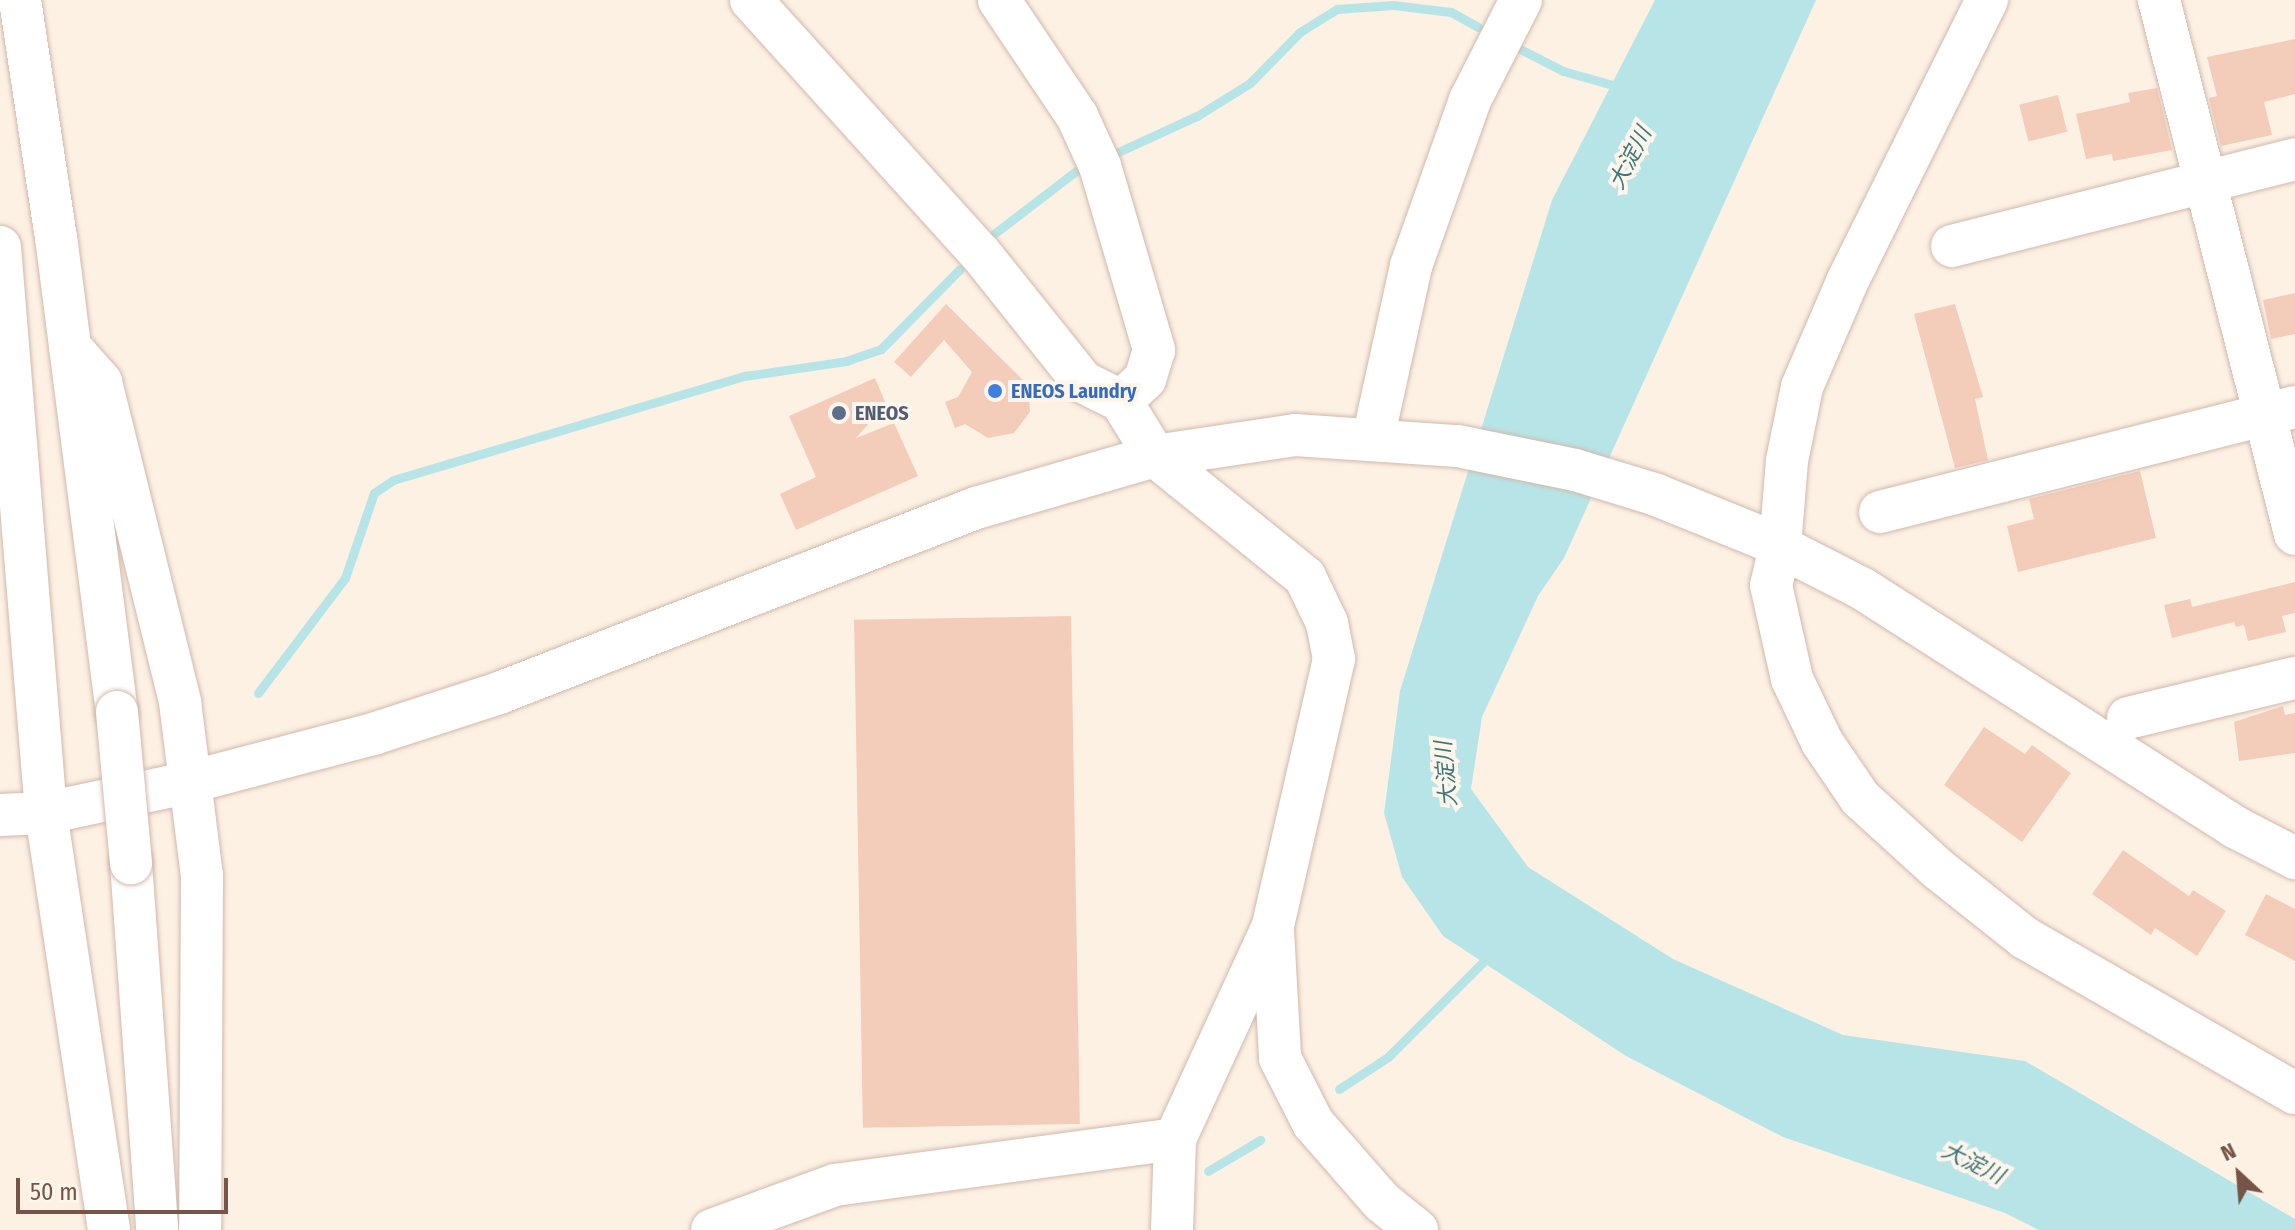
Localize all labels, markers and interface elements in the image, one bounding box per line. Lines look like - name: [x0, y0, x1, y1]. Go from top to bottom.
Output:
- water label: 大淀川: [1603, 123, 1657, 193]
- place label: ENEOS Laundry: [1011, 379, 1137, 403]
- marker: ENEOS Laundry: [986, 382, 1004, 400]
- place label: ENEOS: [855, 401, 909, 425]
- marker: ENEOS: [830, 404, 848, 422]
- water label: 大淀川: [1430, 740, 1462, 808]
- north arrow: [2199, 1134, 2279, 1214]
- water label: 大淀川: [1938, 1137, 2008, 1189]
- text: N: [2216, 1137, 2240, 1167]
- scale bar: [20, 1162, 232, 1212]
- text: 50 m: [30, 1178, 78, 1206]

